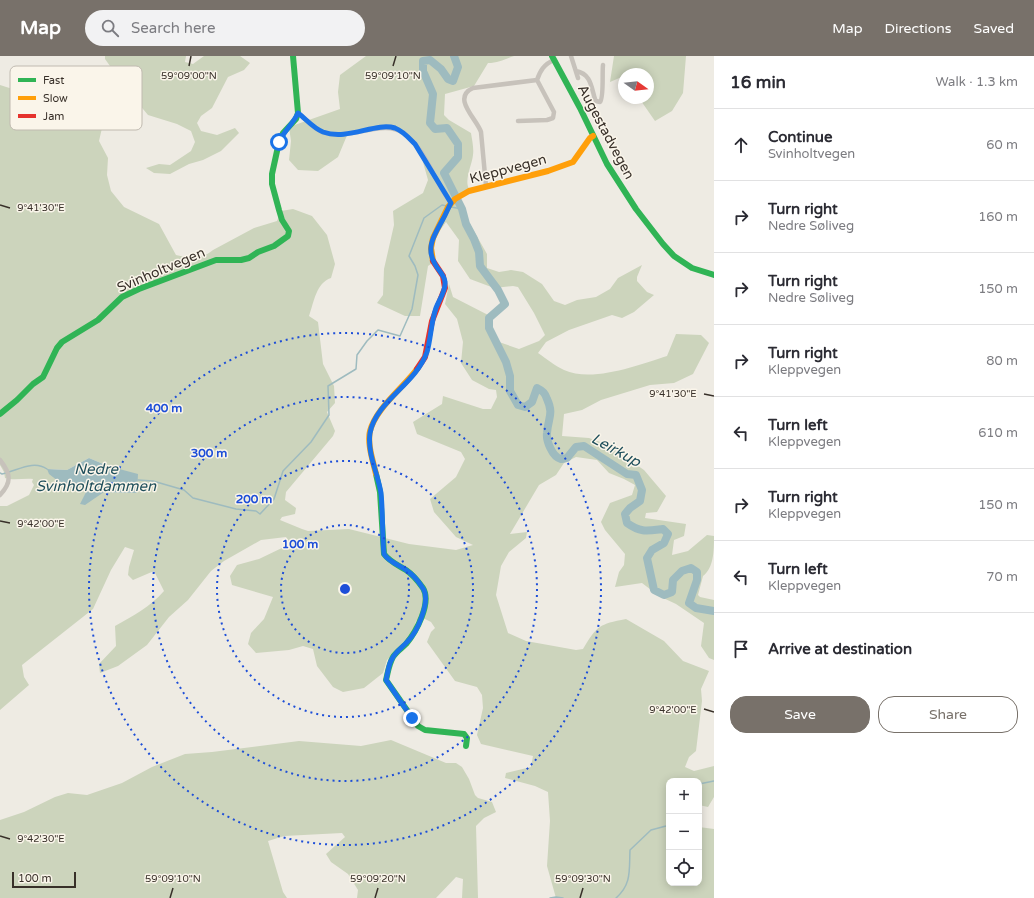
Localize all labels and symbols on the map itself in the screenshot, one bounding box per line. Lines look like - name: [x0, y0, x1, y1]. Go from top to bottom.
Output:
- legend: [10, 66, 142, 130]
- north arrow: [618, 68, 654, 104]
- text: 59°09'00"N: [161, 70, 217, 82]
- text: 59°09'10"N: [365, 70, 421, 82]
- text: Fast: [43, 74, 64, 87]
- street label: Augestadvegen: [574, 82, 638, 182]
- text: Slow: [43, 92, 68, 105]
- text: Jam: [43, 110, 64, 123]
- route start: [270, 133, 288, 151]
- street label: Kleppvegen: [468, 151, 548, 187]
- text: 9°41'30"E: [17, 202, 65, 214]
- street label: Svinholtvegen: [114, 244, 208, 296]
- text: 9°41'30"E: [649, 388, 697, 400]
- text: 400 m: [146, 401, 182, 415]
- water label: Leirkup: [588, 429, 645, 472]
- text: 300 m: [191, 446, 227, 460]
- water label: Nedre Svinholtdammen: [36, 460, 157, 495]
- text: 200 m: [236, 492, 272, 506]
- text: 9°42'00"E: [17, 518, 65, 530]
- text: 100 m: [282, 537, 318, 551]
- centre of rings: [338, 582, 352, 596]
- text: 9°42'00"E: [649, 704, 697, 716]
- route end: [403, 709, 421, 727]
- text: 9°42'30"E: [17, 833, 65, 845]
- scale bar: [12, 870, 76, 889]
- text: 59°09'10"N: [145, 873, 201, 885]
- text: 59°09'20"N: [350, 873, 406, 885]
- text: 59°09'30"N: [555, 873, 611, 885]

